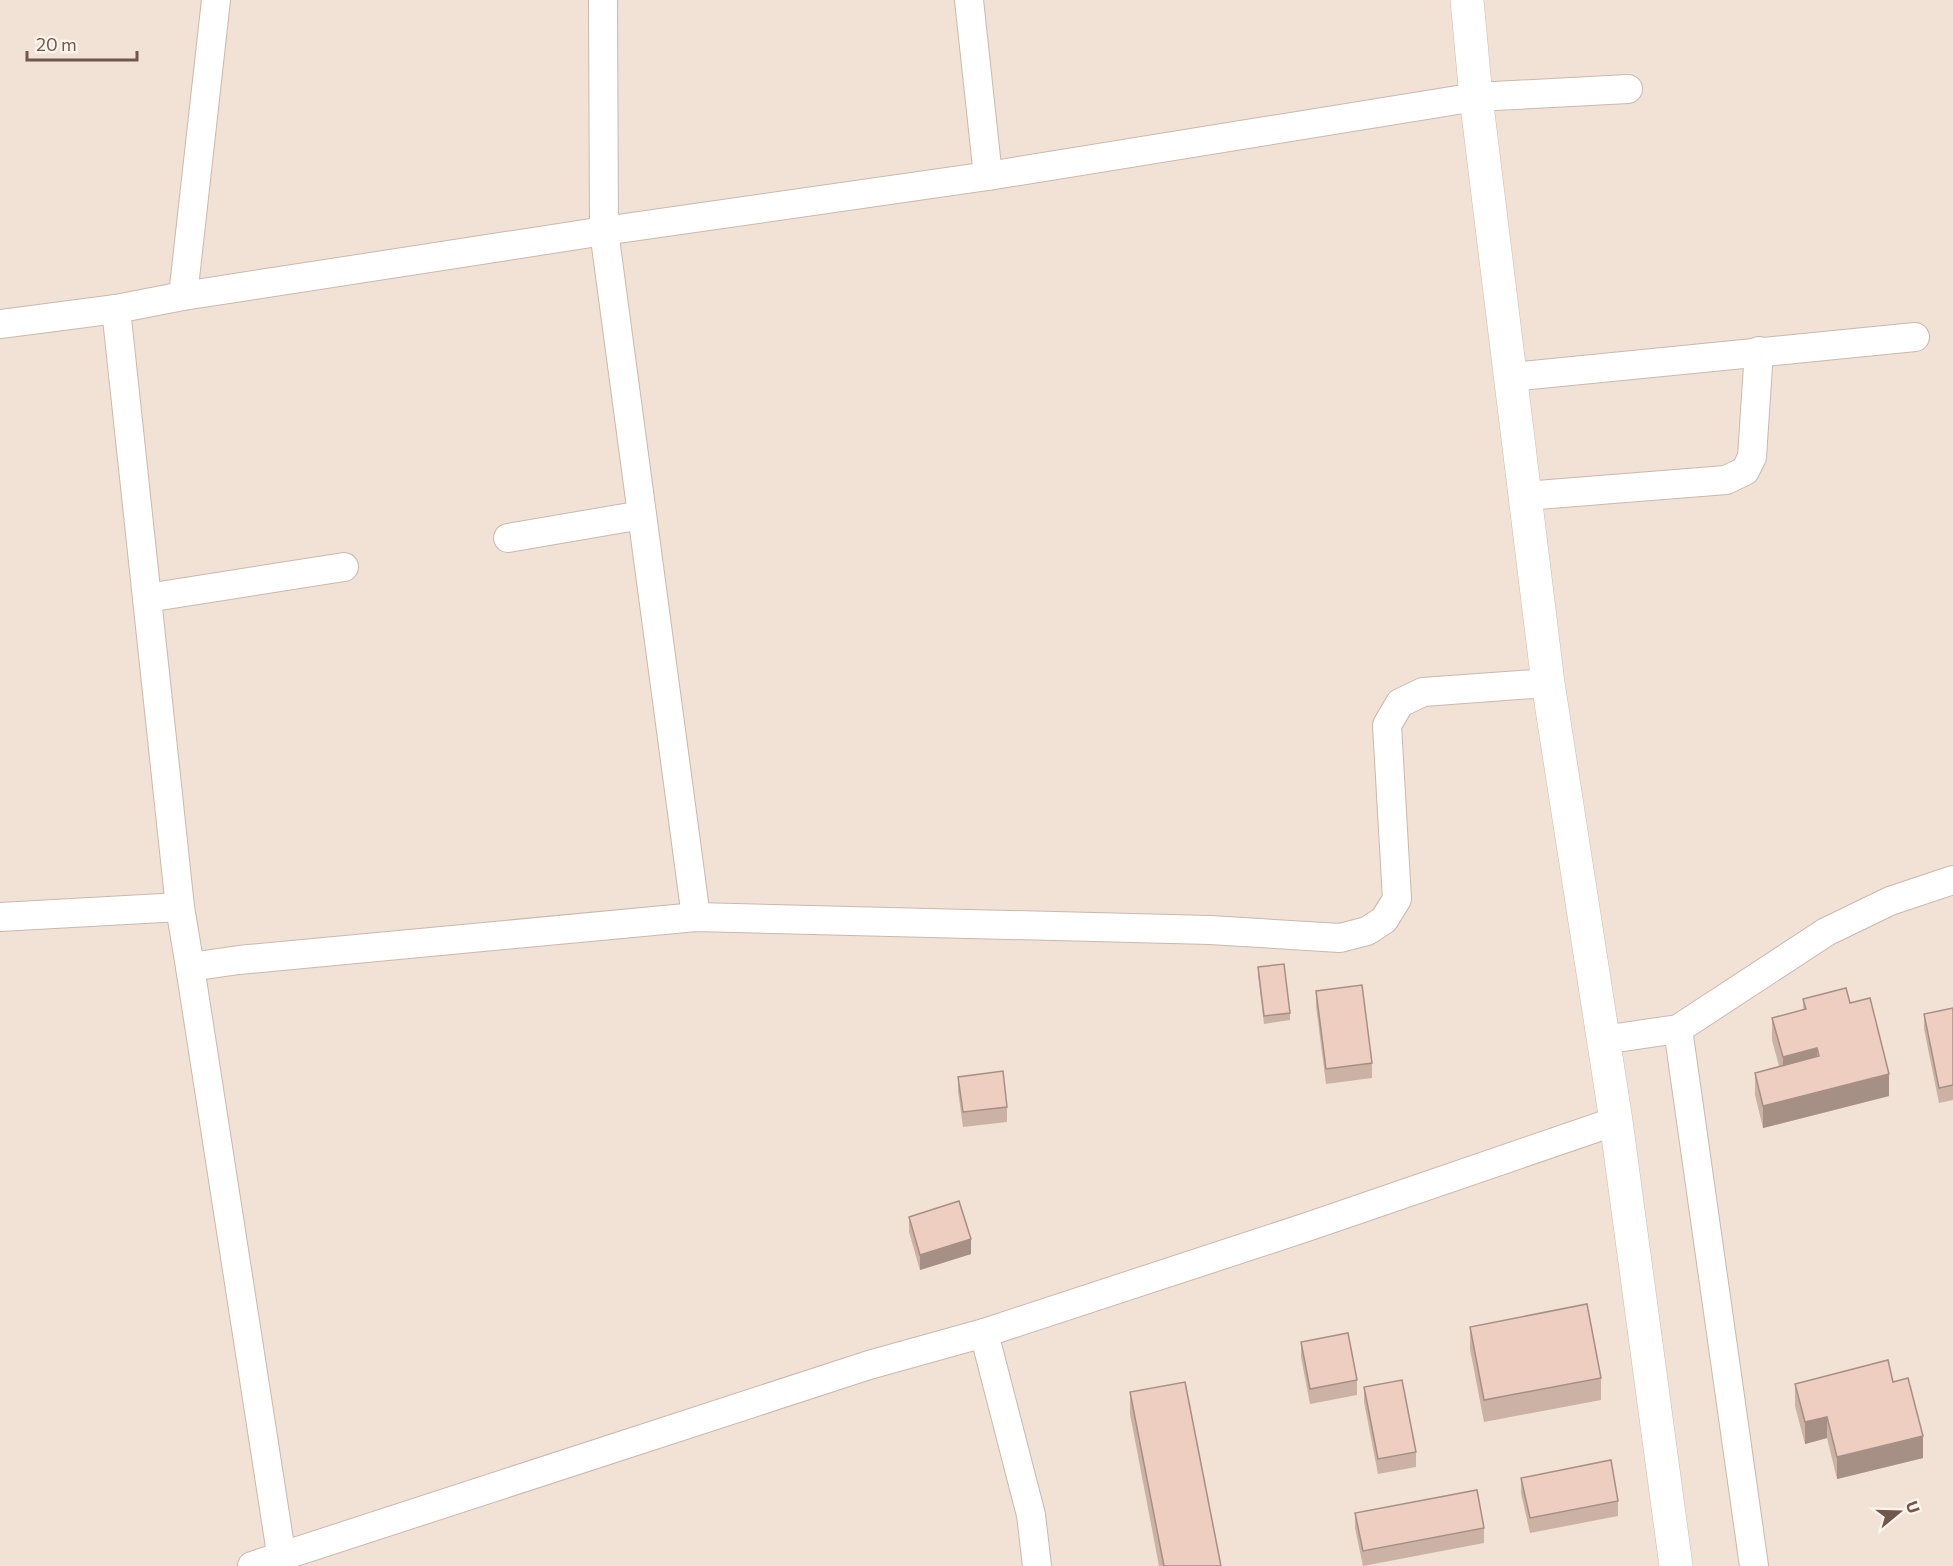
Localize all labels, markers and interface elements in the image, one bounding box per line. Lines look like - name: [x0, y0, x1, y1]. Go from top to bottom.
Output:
- scale bar: [27, 24, 136, 62]
- text: 20 m: [36, 33, 77, 55]
- north arrow: [1869, 1482, 1929, 1542]
- text: U: [1903, 1498, 1925, 1516]

